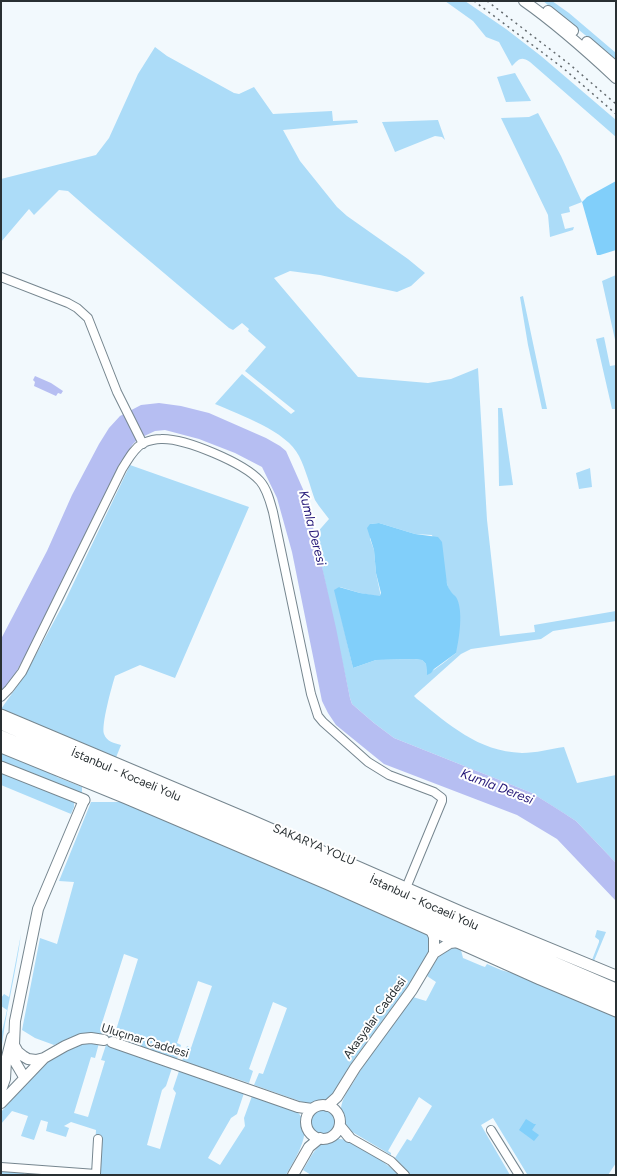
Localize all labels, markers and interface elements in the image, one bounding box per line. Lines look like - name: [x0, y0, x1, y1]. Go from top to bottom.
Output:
- water label: Kumla Deresi: [295, 489, 329, 567]
- street label: İstanbul - Kocaeli Yolu: [69, 745, 183, 805]
- water label: Kumla Deresi: [458, 766, 536, 808]
- street label: SAKARYA YOLU: [271, 821, 357, 869]
- street label: İstanbul - Kocaeli Yolu: [367, 872, 481, 934]
- street label: Akasyalar Caddesi: [341, 974, 409, 1062]
- street label: Uluçınar Caddesi: [100, 1021, 190, 1061]

